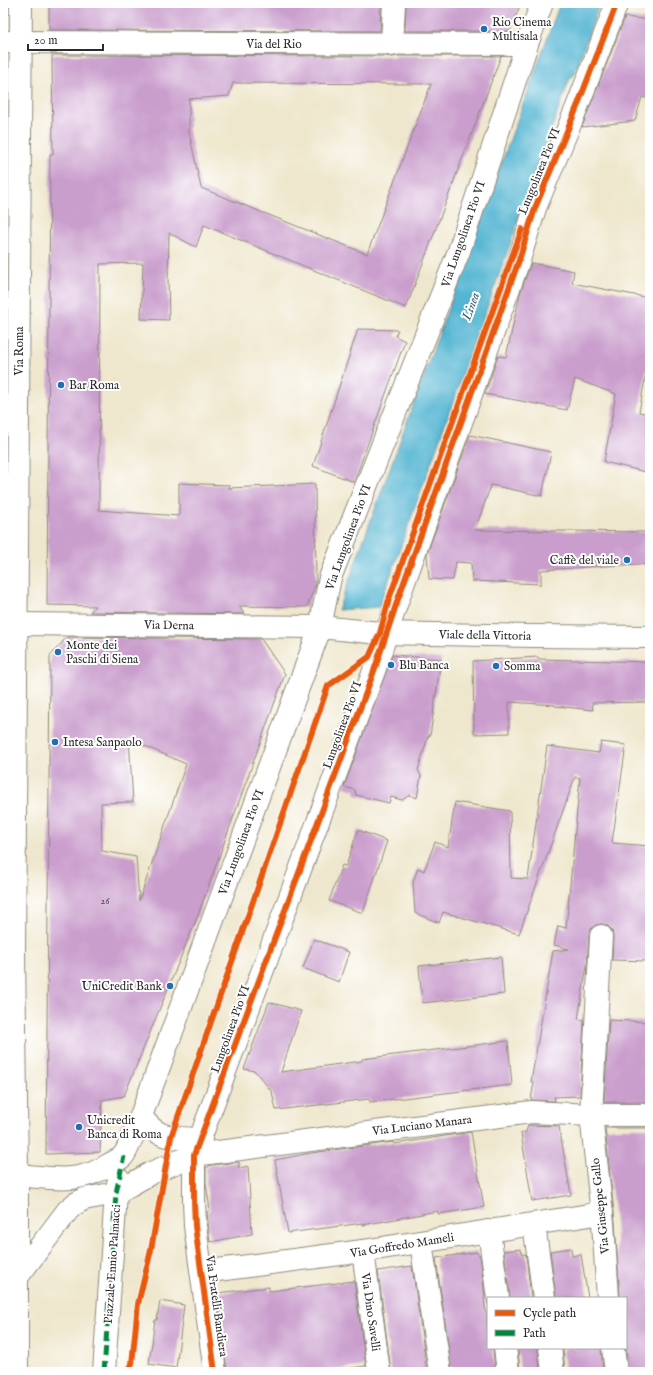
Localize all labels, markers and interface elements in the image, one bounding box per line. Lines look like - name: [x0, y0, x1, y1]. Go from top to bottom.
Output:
- place label: Rio Cinema Multisala: [492, 15, 552, 44]
- marker: Rio Cinema Multisala: [479, 24, 489, 34]
- scale bar: [28, 26, 103, 52]
- text: 20 m: [34, 33, 57, 48]
- street label: Via del Rio: [245, 37, 302, 52]
- street label: Lungolinea Pio VI: [515, 126, 564, 217]
- street label: Via Lungolinea Pio VI: [438, 179, 489, 290]
- water label: Linea: [458, 290, 484, 324]
- street label: Via Roma: [12, 326, 27, 376]
- place label: Bar Roma: [69, 378, 120, 393]
- marker: Bar Roma: [56, 380, 66, 390]
- street label: Via Lungolinea Pio VI: [322, 482, 375, 593]
- place label: Caffè del viale: [550, 553, 619, 568]
- marker: Caffè del viale: [622, 555, 632, 565]
- street label: Via Derna: [143, 618, 195, 633]
- street label: Viale della Vittoria: [438, 627, 532, 644]
- place label: Monte dei Paschi di Siena: [66, 638, 139, 667]
- marker: Monte dei Paschi di Siena: [53, 647, 63, 657]
- place label: Blu Banca: [399, 658, 450, 673]
- place label: Somma: [504, 659, 541, 674]
- marker: Blu Banca: [386, 660, 396, 670]
- marker: Somma: [491, 661, 501, 671]
- street label: Lungolinea Pio VI: [320, 679, 365, 771]
- place label: Intesa Sanpaolo: [63, 735, 142, 751]
- marker: Intesa Sanpaolo: [50, 737, 60, 747]
- street label: Via Lungolinea Pio VI: [215, 787, 268, 898]
- house number: 26: [101, 895, 110, 908]
- place label: UniCredit Bank: [82, 979, 163, 994]
- marker: UniCredit Bank: [165, 981, 175, 991]
- street label: Lungolinea Pio VI: [208, 983, 253, 1075]
- street label: Via Luciano Manara: [370, 1112, 474, 1139]
- place label: Unicredit Banca di Roma: [87, 1113, 163, 1142]
- marker: Unicredit Banca di Roma: [74, 1122, 84, 1132]
- street label: Via Giuseppe Gallo: [588, 1157, 614, 1256]
- street label: Piazzale Ennio Palmacci: [101, 1204, 124, 1324]
- street label: Via Goffredo Mameli: [348, 1230, 455, 1261]
- street label: Via Fratelli Bandiera: [202, 1253, 231, 1358]
- street label: Via Dino Savelli: [357, 1271, 383, 1352]
- legend: [487, 1297, 627, 1349]
- text: Cycle path: [523, 1306, 577, 1322]
- text: Path: [523, 1326, 546, 1341]

